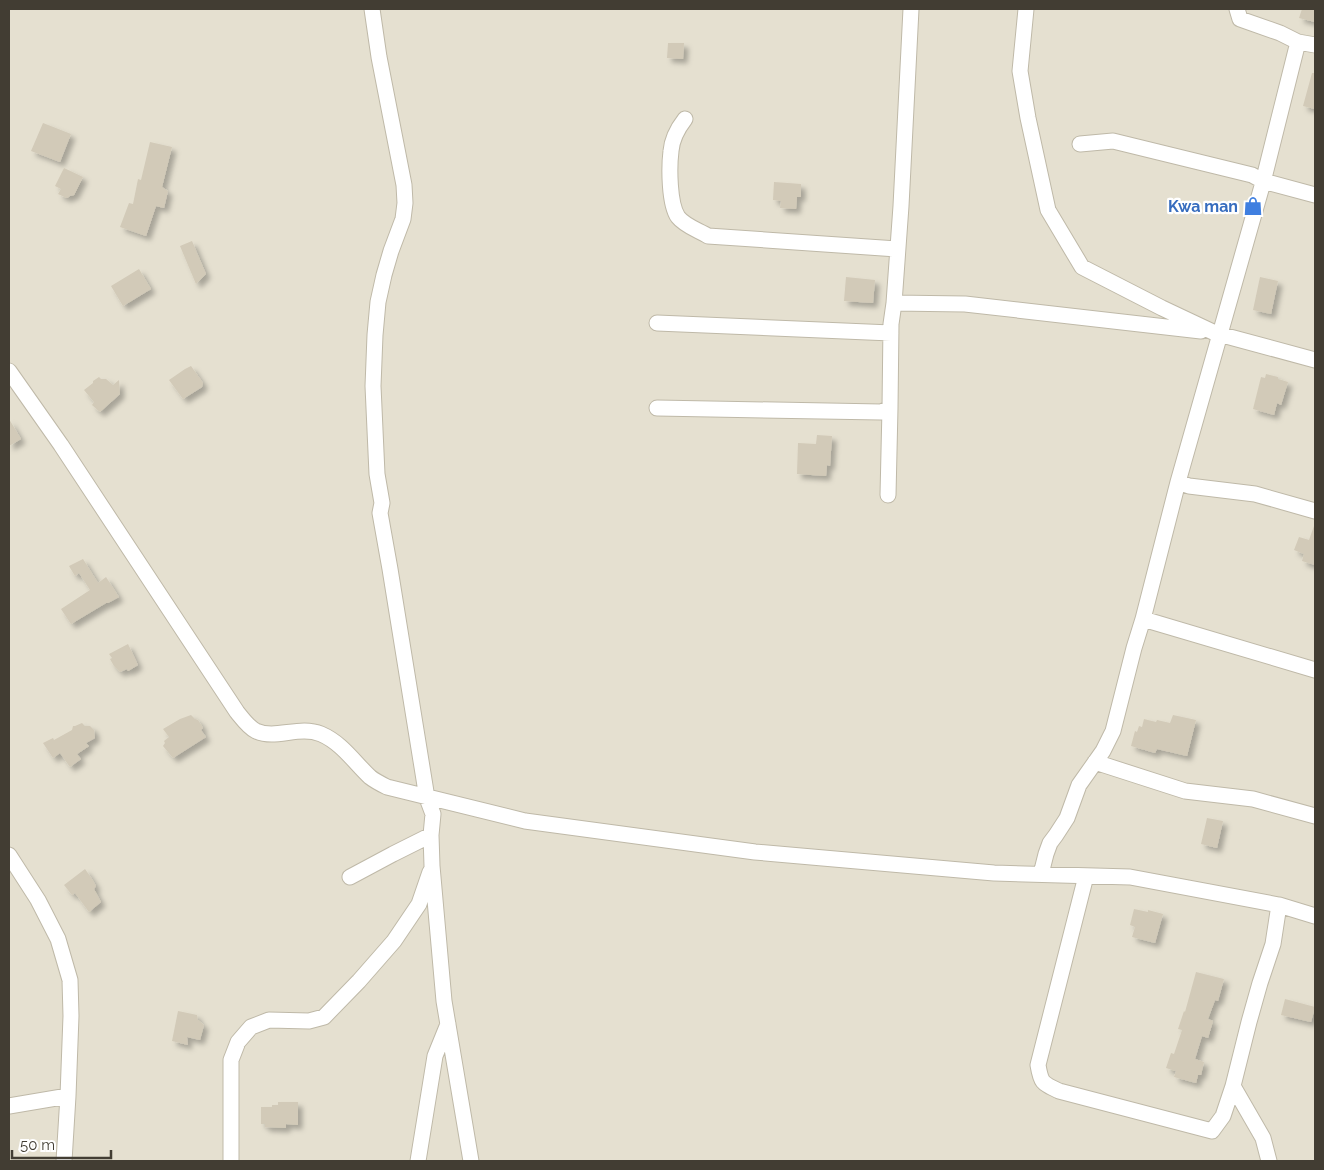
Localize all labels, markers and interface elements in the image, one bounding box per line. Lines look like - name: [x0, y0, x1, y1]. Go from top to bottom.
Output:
- shop icon: Kwa man: [1242, 195, 1264, 217]
- place label: Kwa man: [1168, 197, 1238, 216]
- scale bar: [12, 1128, 111, 1160]
- text: 50 m: [20, 1136, 55, 1154]

